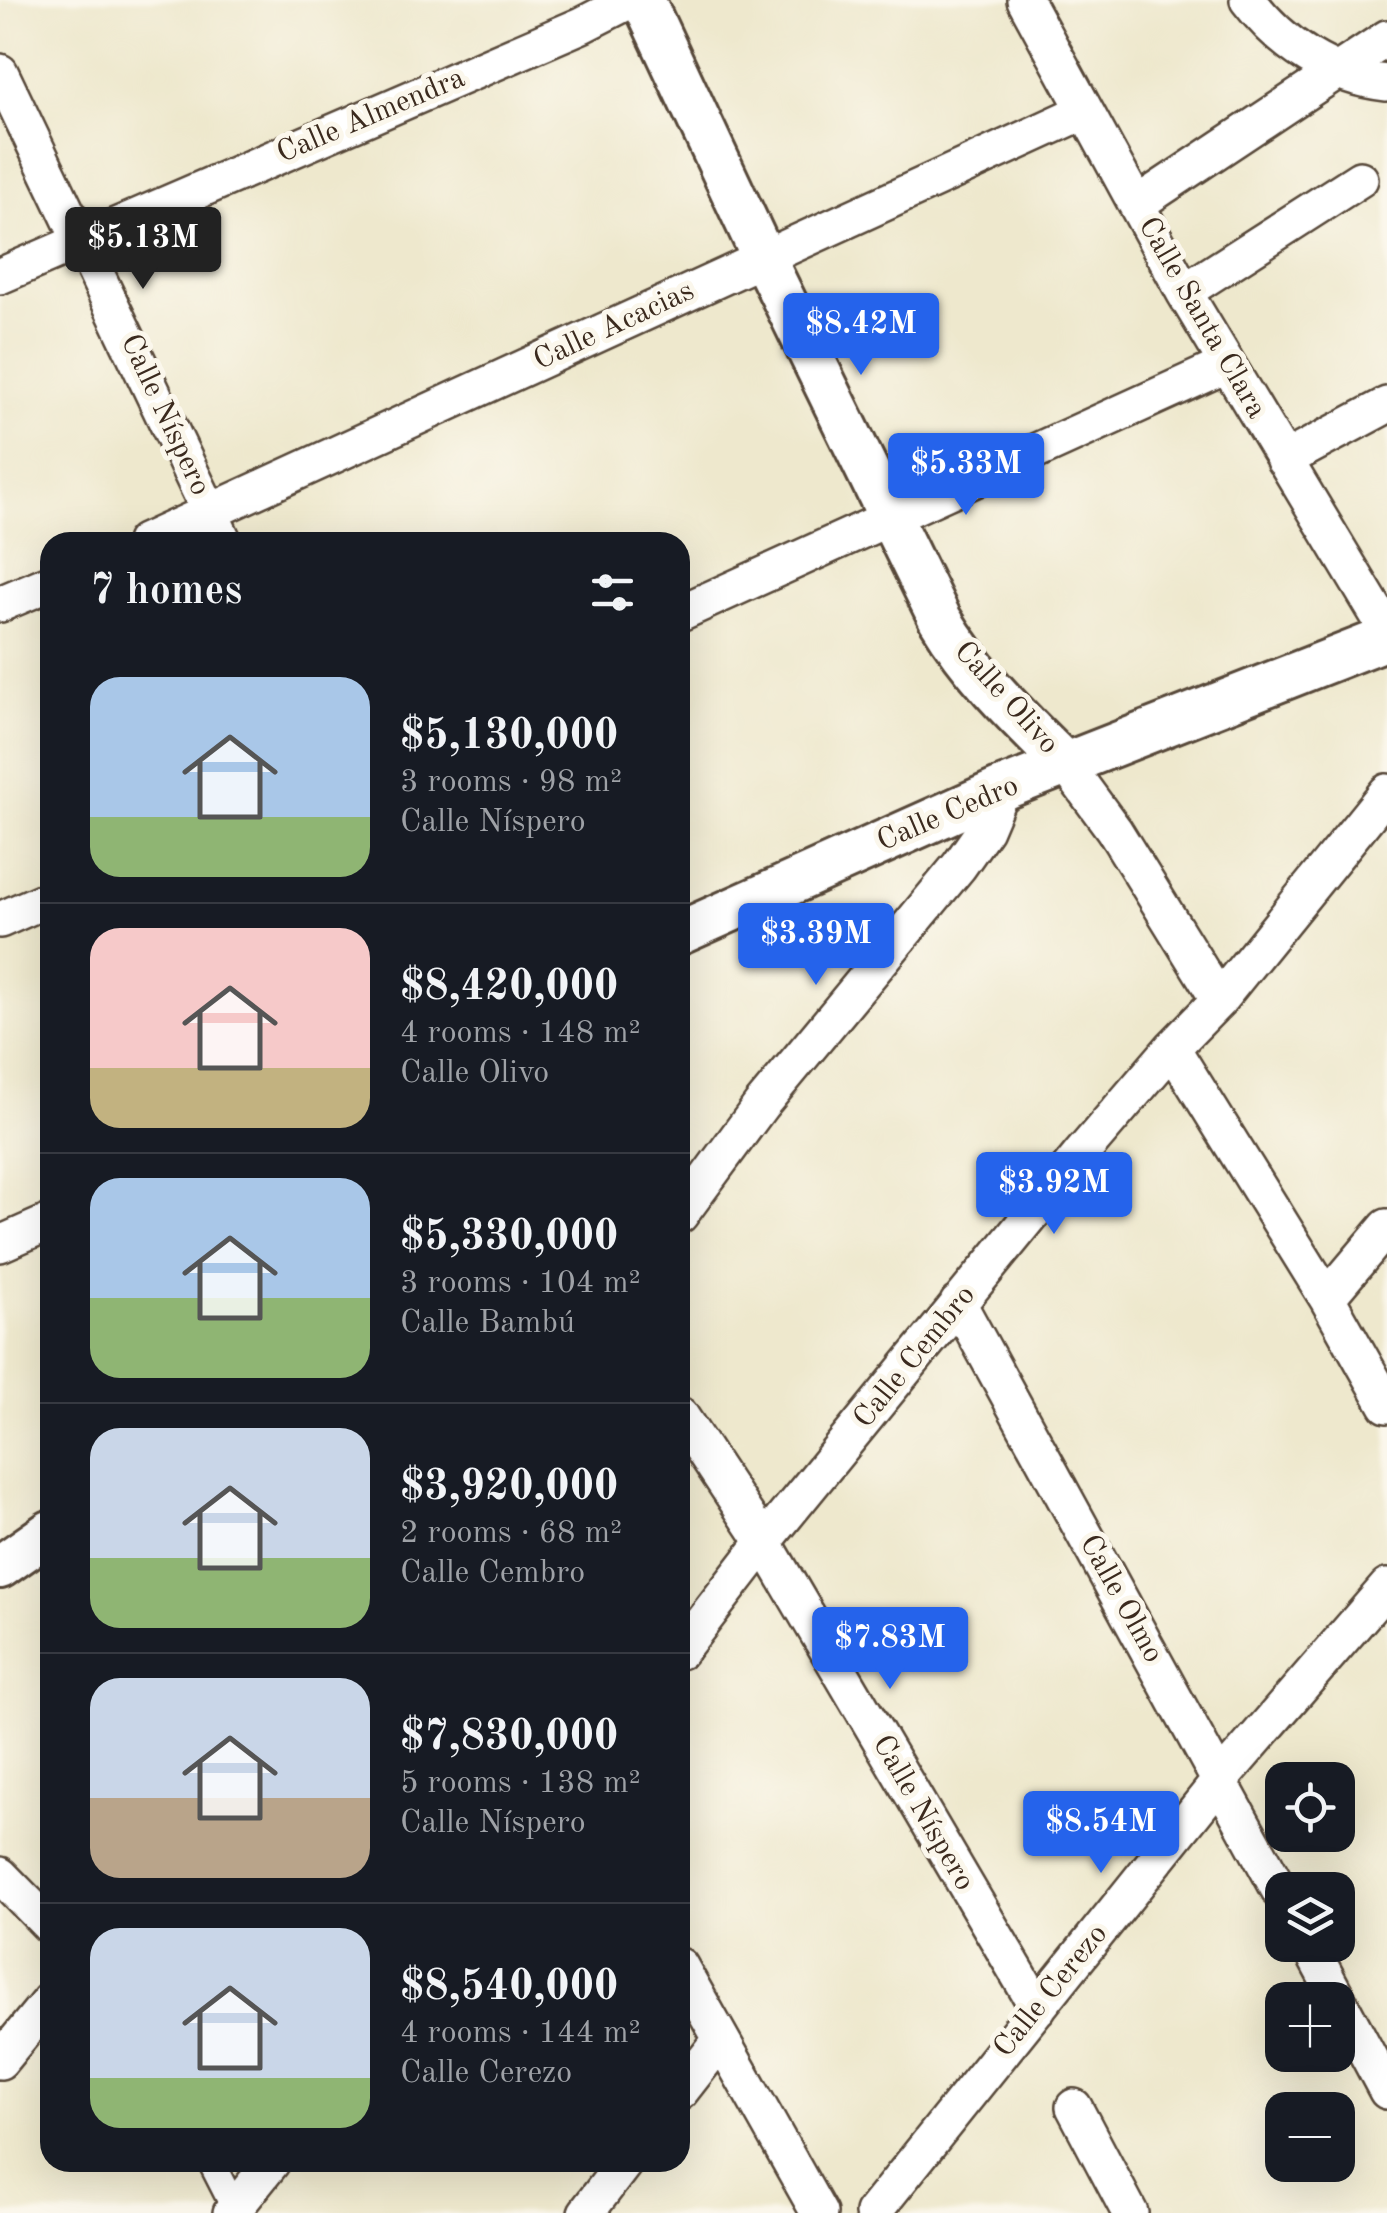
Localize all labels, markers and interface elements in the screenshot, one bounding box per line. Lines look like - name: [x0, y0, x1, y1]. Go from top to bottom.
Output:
- street label: Calle Almendra: [273, 63, 470, 169]
- pin: $5.13M: [62, 207, 224, 292]
- street label: Calle Santa Clara: [1132, 212, 1272, 424]
- text: $5.13M: [87, 223, 199, 255]
- street label: Calle Acacias: [529, 276, 699, 376]
- pin: $8.42M: [780, 293, 942, 378]
- text: $8.42M: [805, 309, 917, 341]
- street label: Calle Níspero: [115, 330, 215, 500]
- pin: $5.33M: [885, 433, 1047, 518]
- text: $5.33M: [910, 449, 1022, 481]
- icon: filters: [585, 565, 640, 620]
- text: 7 homes: [90, 571, 242, 613]
- street label: Calle Olivo: [948, 636, 1064, 760]
- text: $5,130,000: [400, 716, 618, 758]
- icon: home: [170, 717, 290, 837]
- text: 3 rooms · 98 m²: [400, 767, 622, 799]
- street label: Calle Cedro: [873, 771, 1023, 857]
- text: Calle Níspero: [400, 807, 586, 839]
- pin: $3.39M: [735, 903, 897, 988]
- text: $3.39M: [760, 919, 872, 951]
- text: $8,420,000: [400, 967, 618, 1009]
- icon: home: [170, 968, 290, 1088]
- text: 4 rooms · 148 m²: [400, 1018, 641, 1050]
- text: Calle Olivo: [400, 1058, 549, 1090]
- pin: $3.92M: [973, 1152, 1135, 1237]
- text: $3.92M: [998, 1168, 1110, 1200]
- text: $5,330,000: [400, 1217, 618, 1259]
- icon: home: [170, 1218, 290, 1338]
- text: 3 rooms · 104 m²: [400, 1268, 641, 1300]
- street label: Calle Cembro: [849, 1280, 981, 1434]
- text: Calle Bambú: [400, 1308, 575, 1340]
- text: $3,920,000: [400, 1467, 618, 1509]
- icon: home: [170, 1468, 290, 1588]
- text: 2 rooms · 68 m²: [400, 1518, 622, 1550]
- street label: Calle Olmo: [1074, 1530, 1168, 1668]
- text: Calle Cembro: [400, 1558, 585, 1590]
- pin: $7.83M: [809, 1607, 971, 1692]
- text: $7.83M: [834, 1623, 946, 1655]
- text: $7,830,000: [400, 1717, 618, 1759]
- icon: home: [170, 1718, 290, 1838]
- street label: Calle Níspero: [866, 1730, 980, 1896]
- map controls: [1265, 1762, 1355, 2182]
- button: locate: [1265, 1762, 1355, 1852]
- text: 5 rooms · 138 m²: [400, 1768, 641, 1800]
- pin: $8.54M: [1020, 1791, 1182, 1876]
- text: $8.54M: [1045, 1807, 1157, 1839]
- text: Calle Níspero: [400, 1808, 586, 1840]
- button: layers: [1265, 1872, 1355, 1962]
- street label: Calle Cerezo: [989, 1919, 1113, 2063]
- text: $8,540,000: [400, 1967, 618, 2009]
- icon: home: [170, 1968, 290, 2088]
- button: +: [1265, 1982, 1355, 2072]
- text: 4 rooms · 144 m²: [400, 2018, 641, 2050]
- text: Calle Cerezo: [400, 2058, 572, 2090]
- button: −: [1265, 2092, 1355, 2182]

